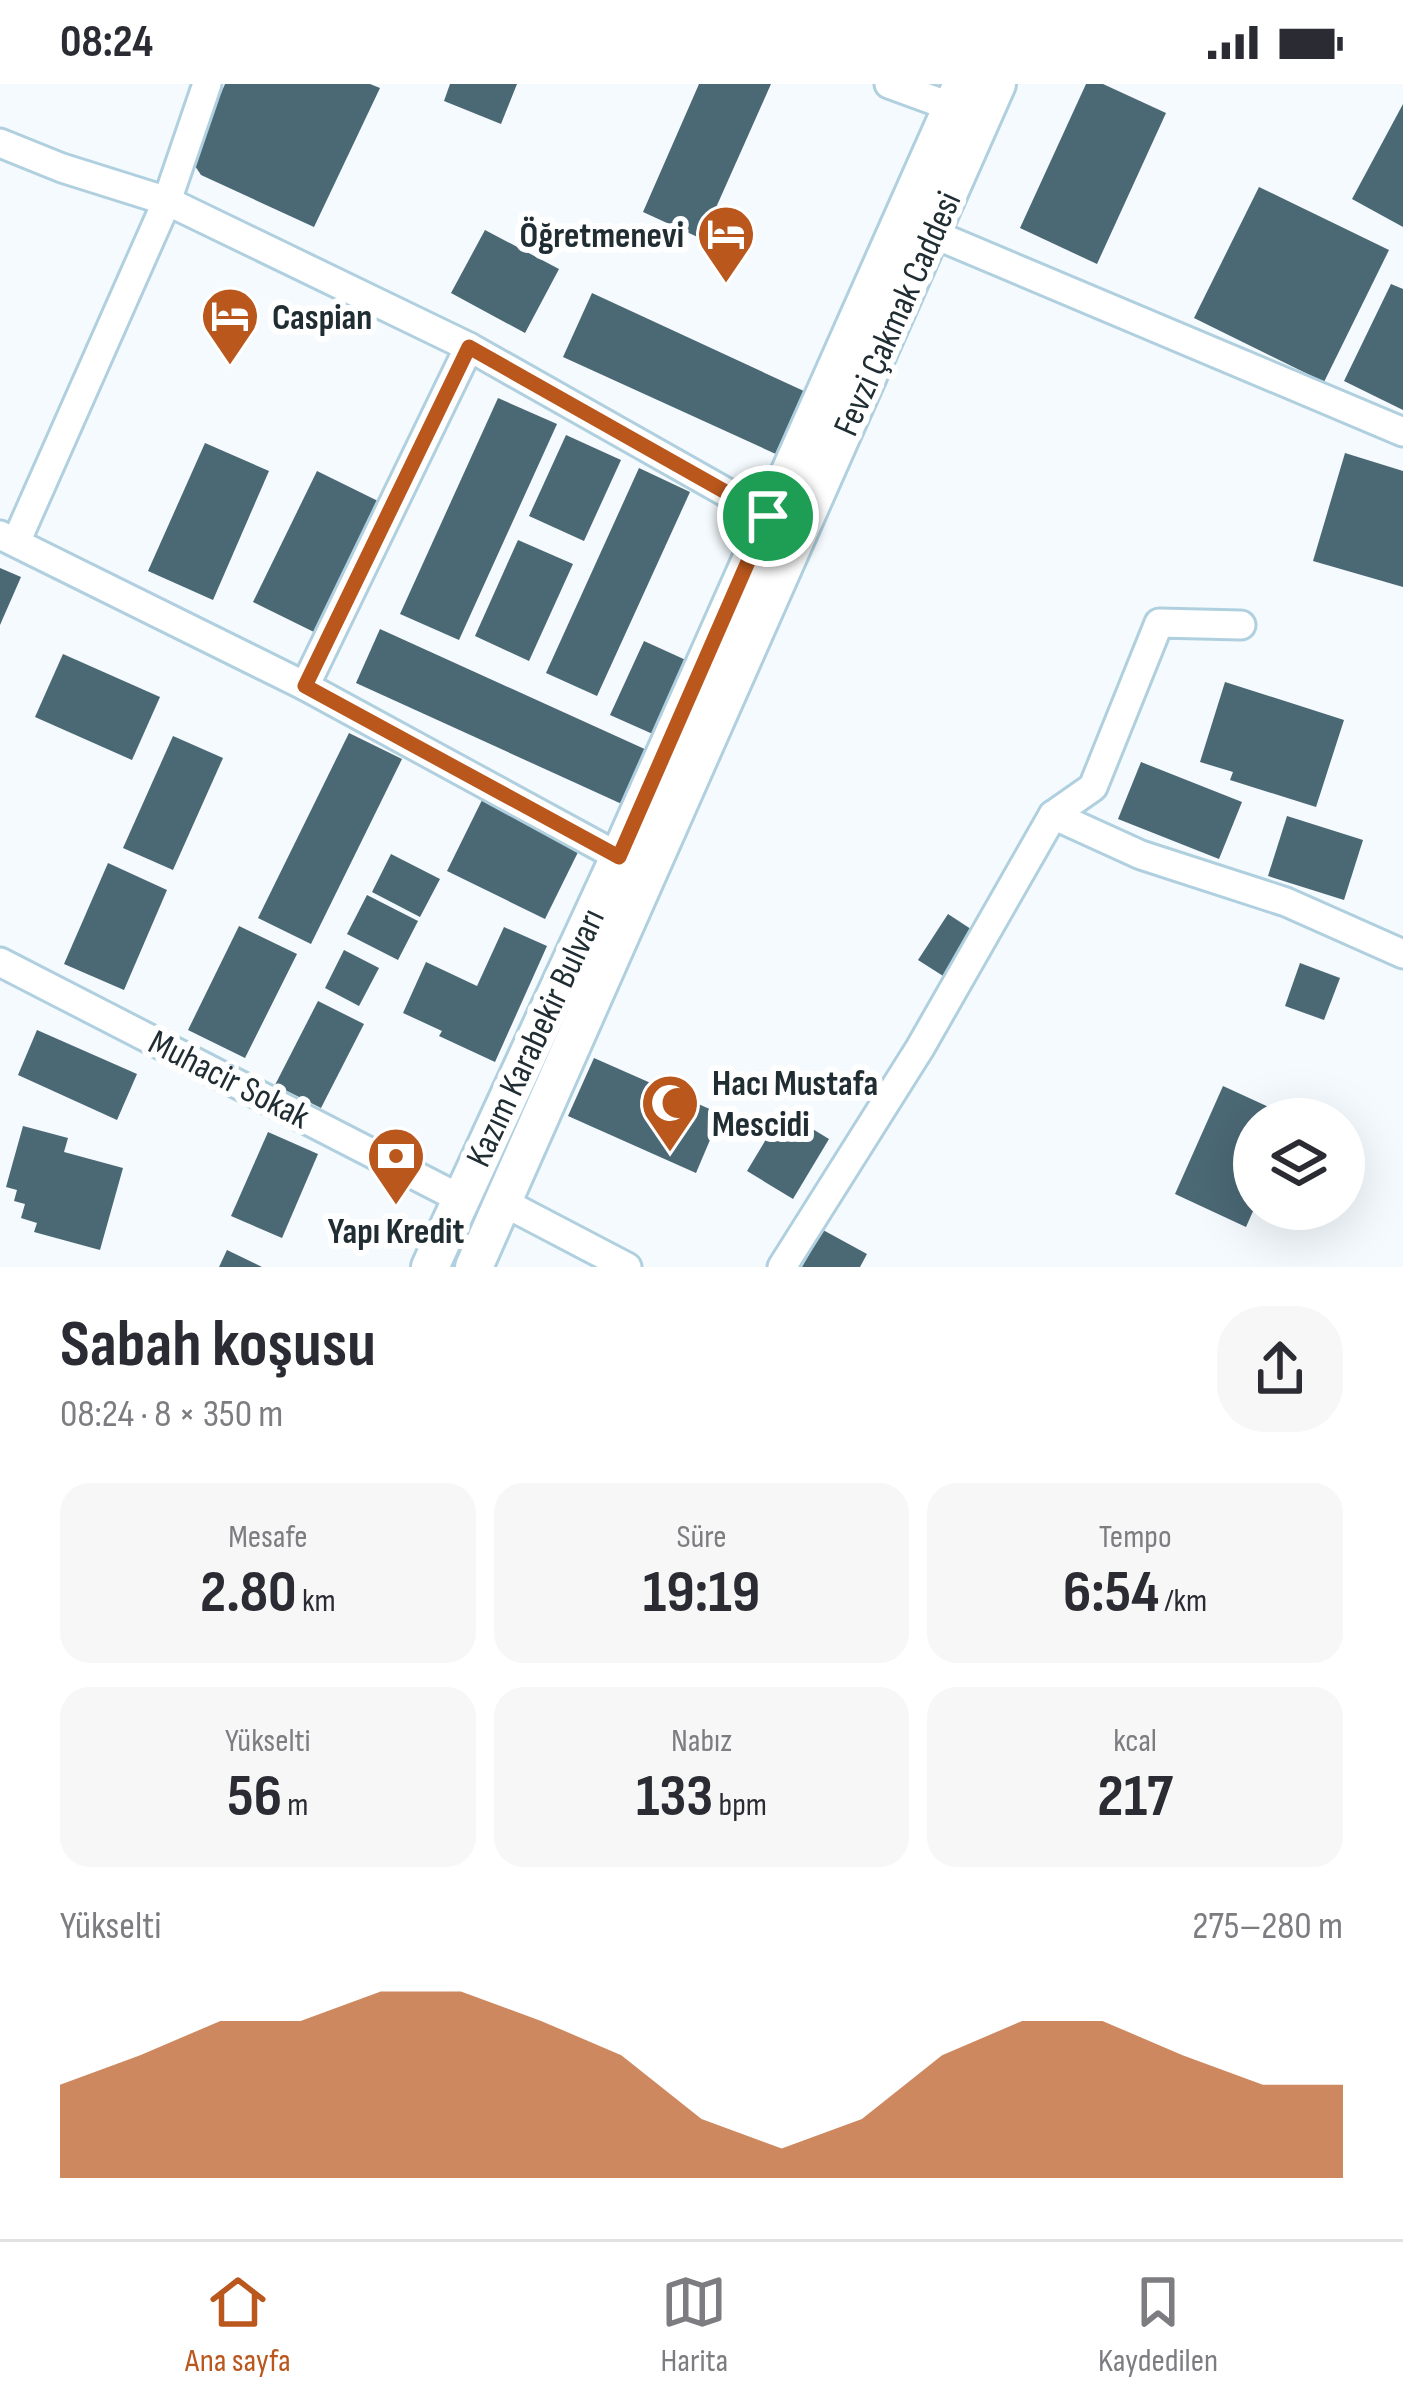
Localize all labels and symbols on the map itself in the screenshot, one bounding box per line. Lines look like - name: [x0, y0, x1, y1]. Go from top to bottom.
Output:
- street label: Fevzi Çakmak Caddesi: [825, 185, 971, 443]
- hotel icon: Öğretmenevi: [695, 203, 757, 285]
- place label: Öğretmenevi: [519, 215, 684, 258]
- hotel icon: Caspian: [199, 285, 261, 367]
- place label: Caspian: [272, 297, 372, 340]
- pin: [717, 465, 819, 567]
- street label: Kazım Karabekir Bulvarı: [458, 902, 615, 1174]
- street label: Muhacir Sokak: [141, 1021, 317, 1139]
- place label: Hacı Mustafa Mescidi: [712, 1063, 878, 1147]
- mosque icon: Hacı Mustafa Mescidi: [639, 1072, 701, 1154]
- bank icon: Yapı Kredit: [365, 1125, 427, 1207]
- place label: Yapı Kredit: [328, 1211, 464, 1254]

